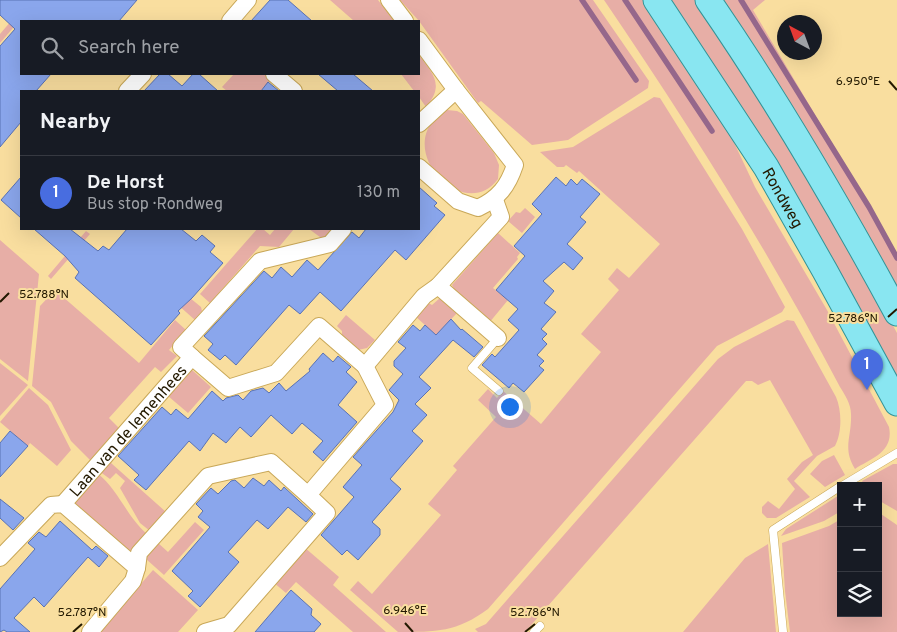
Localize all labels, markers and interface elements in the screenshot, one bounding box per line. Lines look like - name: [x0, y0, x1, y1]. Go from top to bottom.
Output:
- north arrow: [777, 15, 822, 60]
- search box: [20, 20, 420, 75]
- icon: search: [38, 34, 66, 62]
- text: Search here: [78, 36, 180, 60]
- text: 6.950°E: [836, 74, 880, 90]
- text: Nearby: [40, 109, 111, 136]
- street label: Rondweg: [756, 165, 807, 232]
- text: De Horst: [87, 171, 164, 195]
- text: 1: [53, 183, 59, 203]
- text: 130 m: [357, 183, 400, 203]
- text: Bus stop · Rondweg: [87, 195, 223, 215]
- text: 52.788°N: [19, 287, 69, 303]
- text: 52.786°N: [828, 311, 878, 327]
- pin: 1: [851, 349, 883, 390]
- street label: Laan van de Iemenhees: [66, 362, 192, 502]
- your location: [497, 394, 523, 420]
- map controls: [837, 482, 882, 617]
- button: +: [837, 482, 882, 527]
- button: −: [837, 527, 882, 572]
- button: layers: [837, 572, 882, 617]
- text: 6.946°E: [383, 603, 427, 619]
- text: 52.787°N: [57, 605, 107, 621]
- text: 52.786°N: [510, 605, 560, 621]

